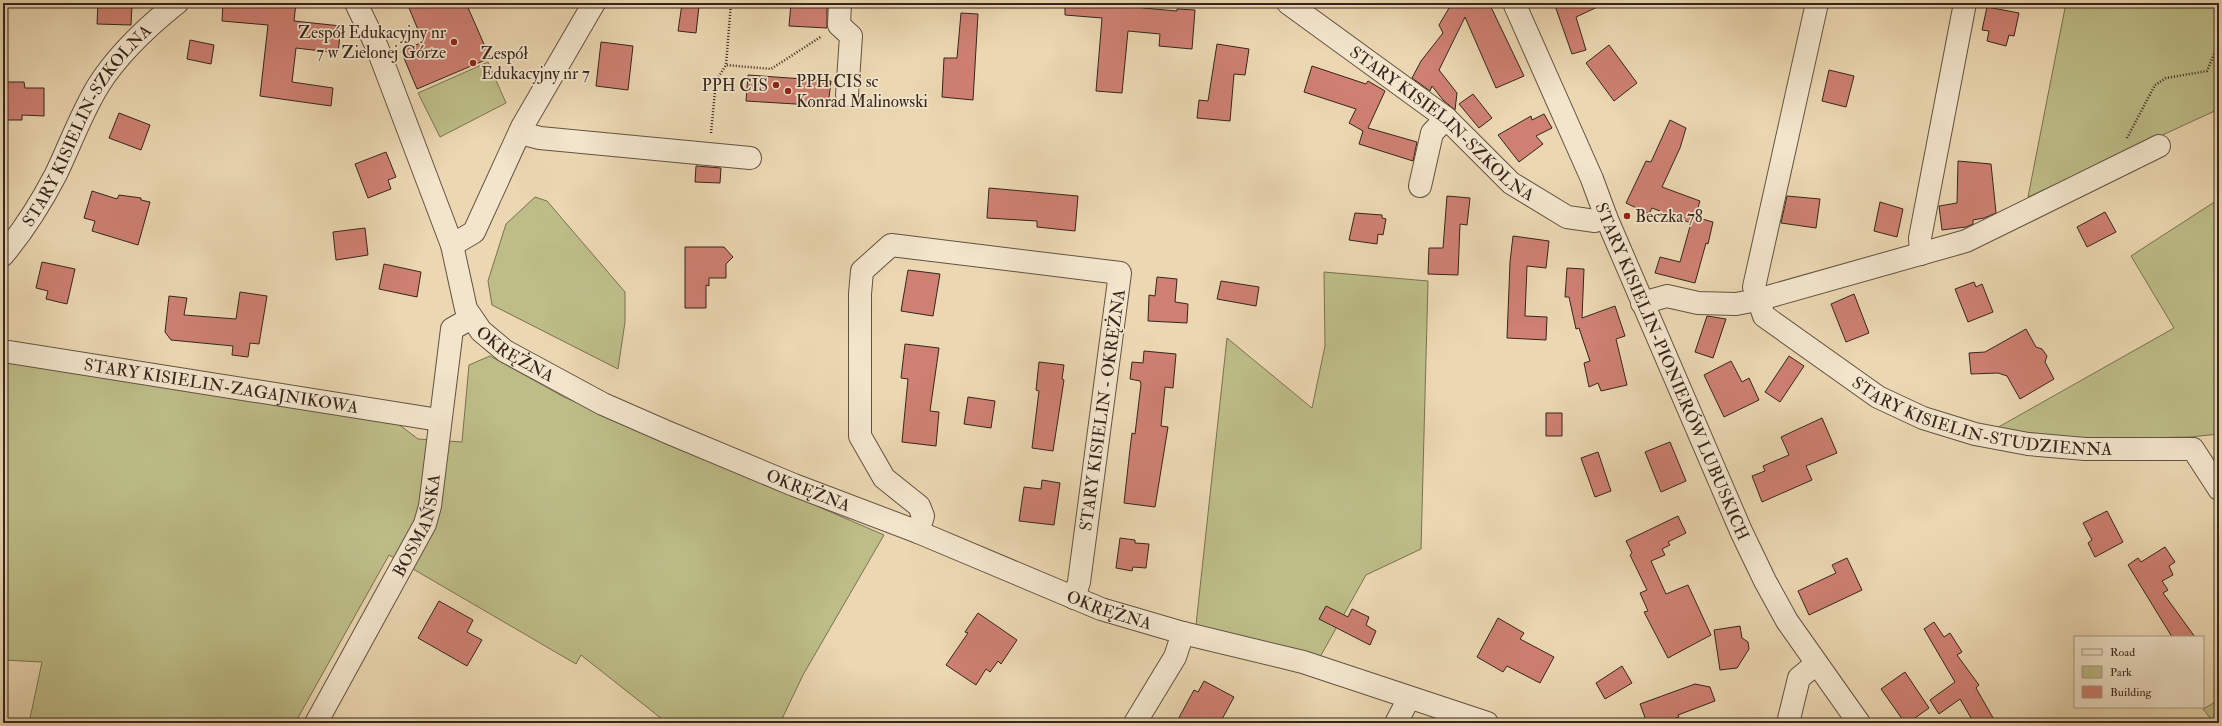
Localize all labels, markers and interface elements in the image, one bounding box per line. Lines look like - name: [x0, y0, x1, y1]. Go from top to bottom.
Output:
- street label: STARY KISIELIN-SZKOLNA: [18, 20, 156, 231]
- place label: Zespół Edukacyjny nr 7 w Zielonej Górze: [298, 22, 447, 63]
- marker: Zespół Edukacyjny nr 7 w Zielonej Górze: [449, 37, 459, 47]
- street label: STARY KISIELIN-SZKOLNA: [1346, 42, 1538, 206]
- place label: Zespół Edukacyjny nr 7: [481, 43, 590, 85]
- marker: Zespół Edukacyjny nr 7: [468, 58, 478, 68]
- place label: PPH CIS sc Konrad Malinowski: [796, 71, 928, 112]
- place label: PPH CIS: [702, 75, 768, 96]
- marker: PPH CIS: [771, 80, 781, 90]
- marker: PPH CIS sc Konrad Malinowski: [783, 86, 793, 96]
- street label: STARY KISIELIN-PIONIERÓW LUBUSKICH: [1591, 200, 1754, 544]
- place label: Beczka 78: [1635, 206, 1703, 227]
- marker: Beczka 78: [1622, 211, 1632, 221]
- street label: STARY KISIELIN - OKRĘŻNA: [1073, 287, 1130, 532]
- street label: OKRĘŻNA: [472, 321, 558, 387]
- street label: STARY KISIELIN-ZAGAJNIKOWA: [83, 354, 360, 418]
- street label: STARY KISIELIN-STUDZIENNA: [1848, 372, 2112, 460]
- street label: OKRĘŻNA: [763, 465, 853, 516]
- street label: BOSMAŃSKA: [388, 473, 445, 581]
- street label: OKRĘŻNA: [1063, 586, 1154, 634]
- legend: [2074, 636, 2204, 708]
- text: Road: [2110, 645, 2135, 660]
- text: Park: [2110, 665, 2132, 680]
- text: Building: [2110, 685, 2153, 700]

